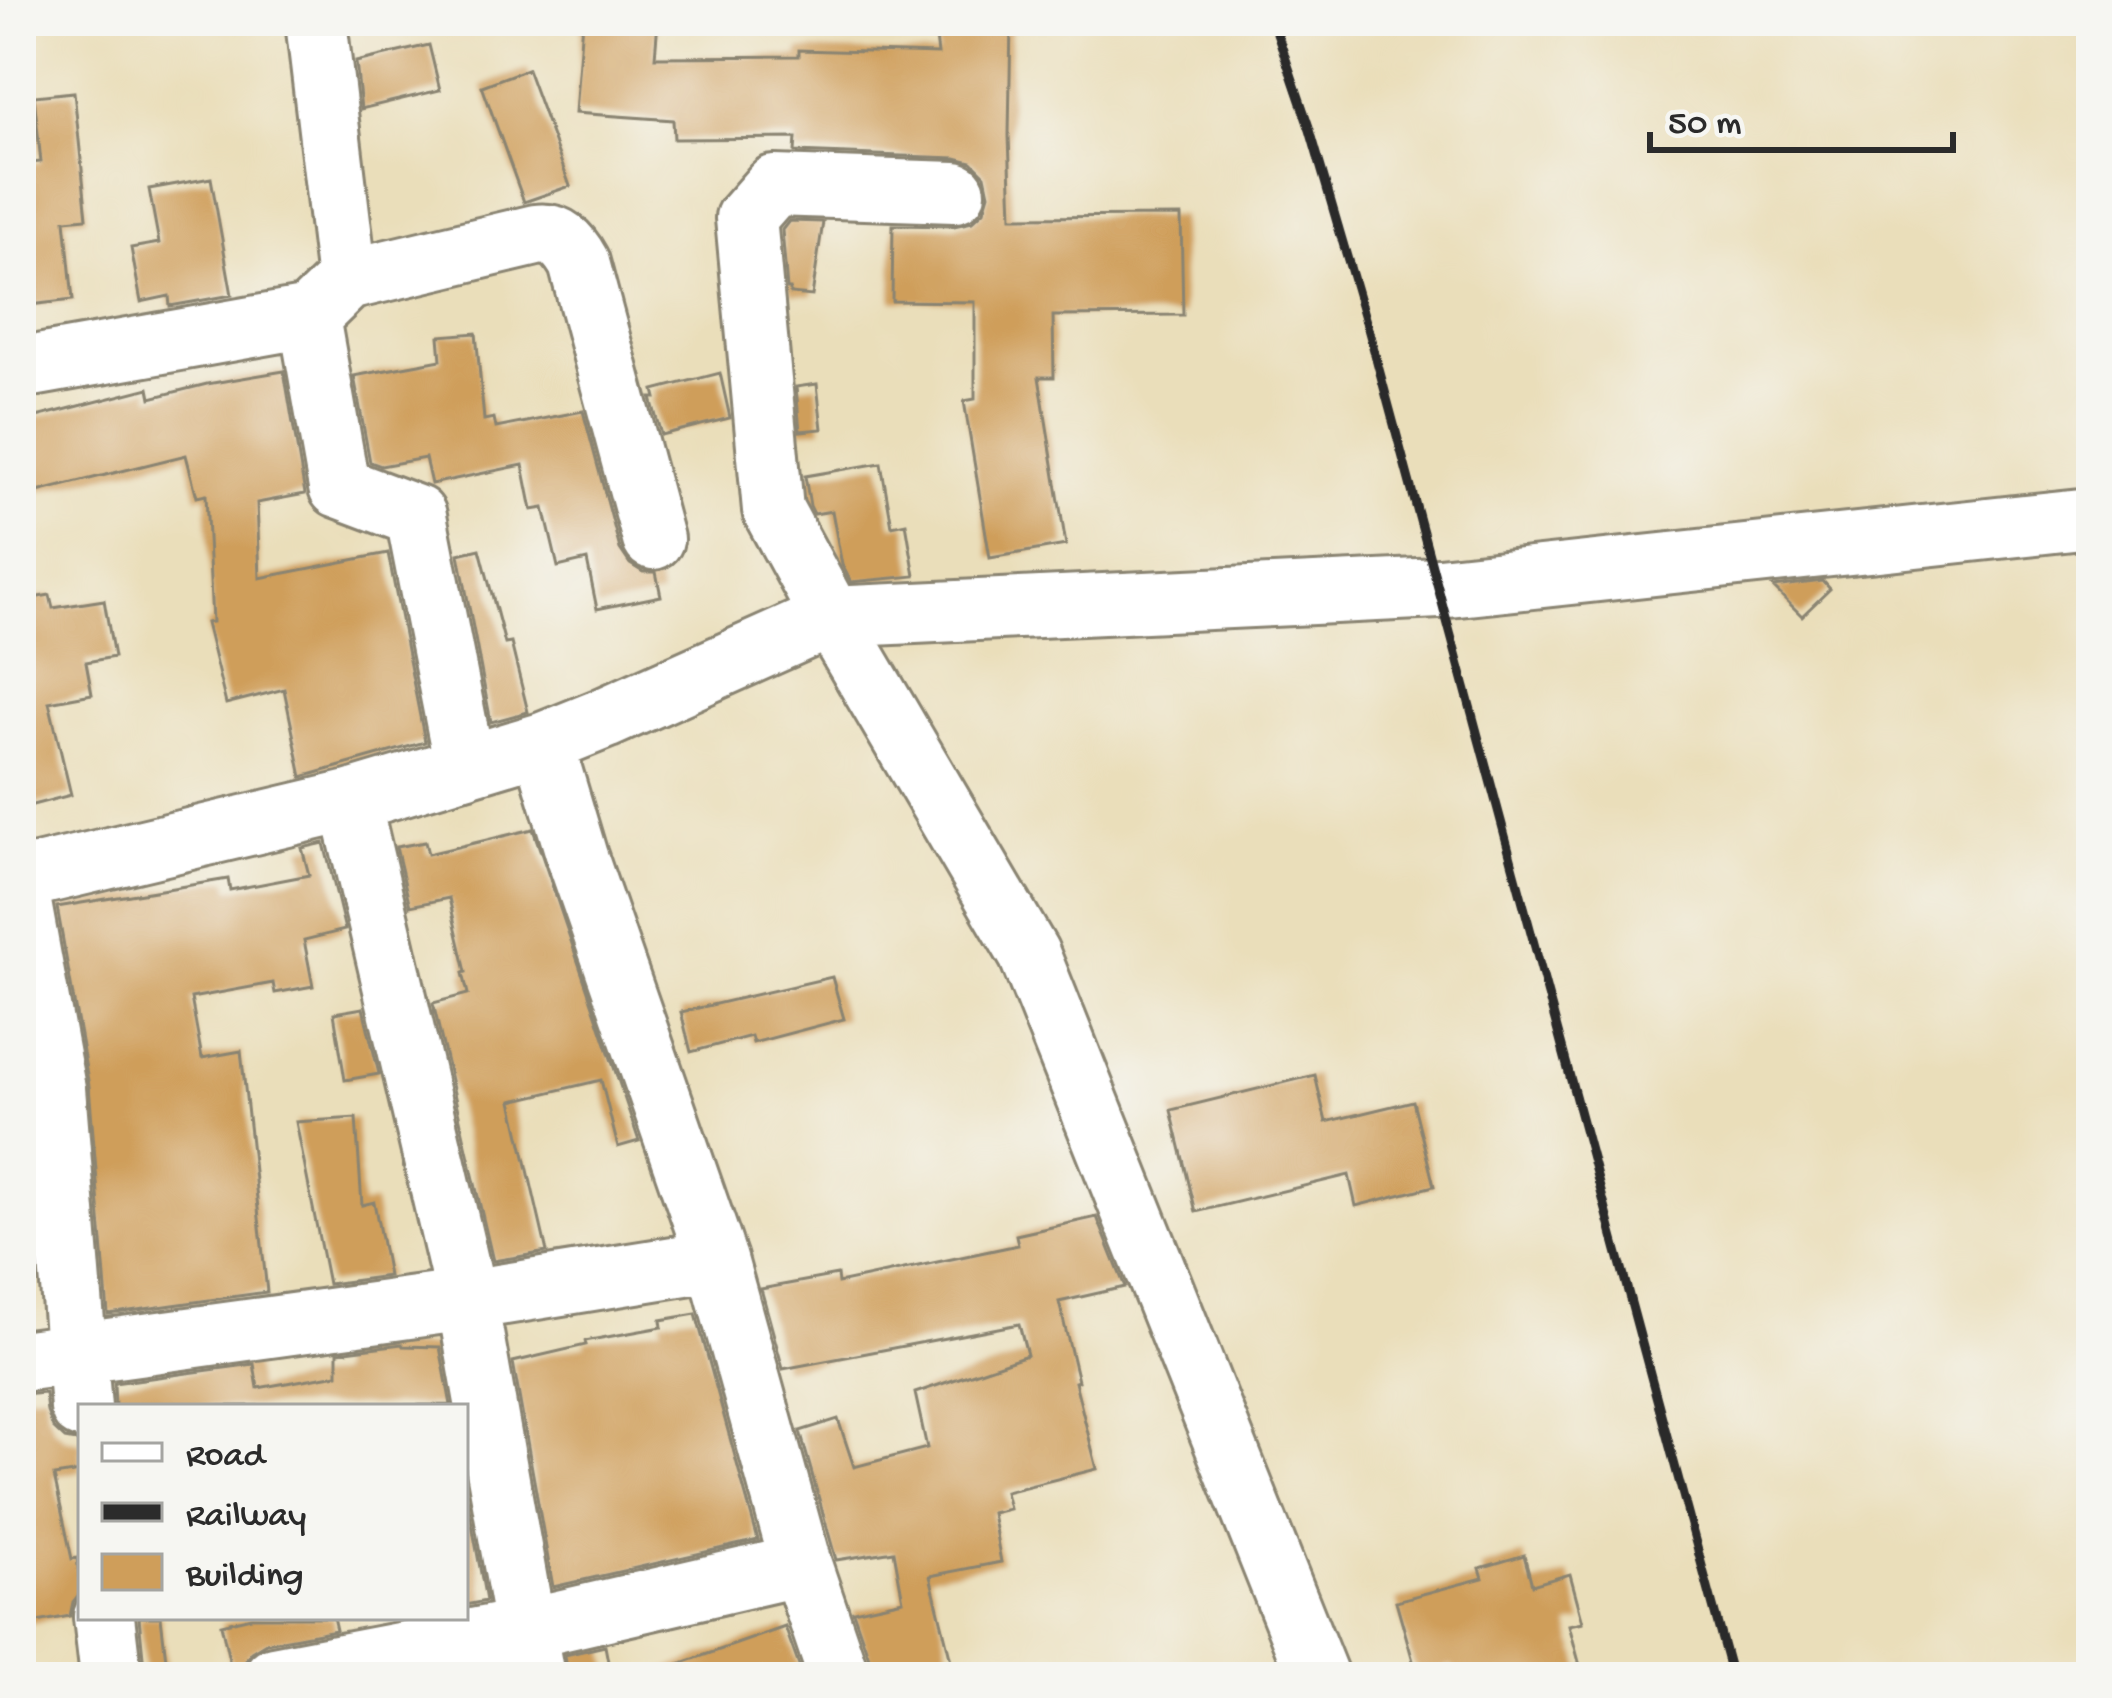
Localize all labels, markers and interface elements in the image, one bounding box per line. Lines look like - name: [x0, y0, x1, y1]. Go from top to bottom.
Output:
- scale bar: [1650, 78, 1953, 152]
- text: 50 m: [1668, 104, 1741, 147]
- legend: [78, 1404, 468, 1620]
- text: Road: [186, 1436, 268, 1479]
- text: Railway: [186, 1496, 306, 1539]
- text: Building: [185, 1556, 304, 1599]

